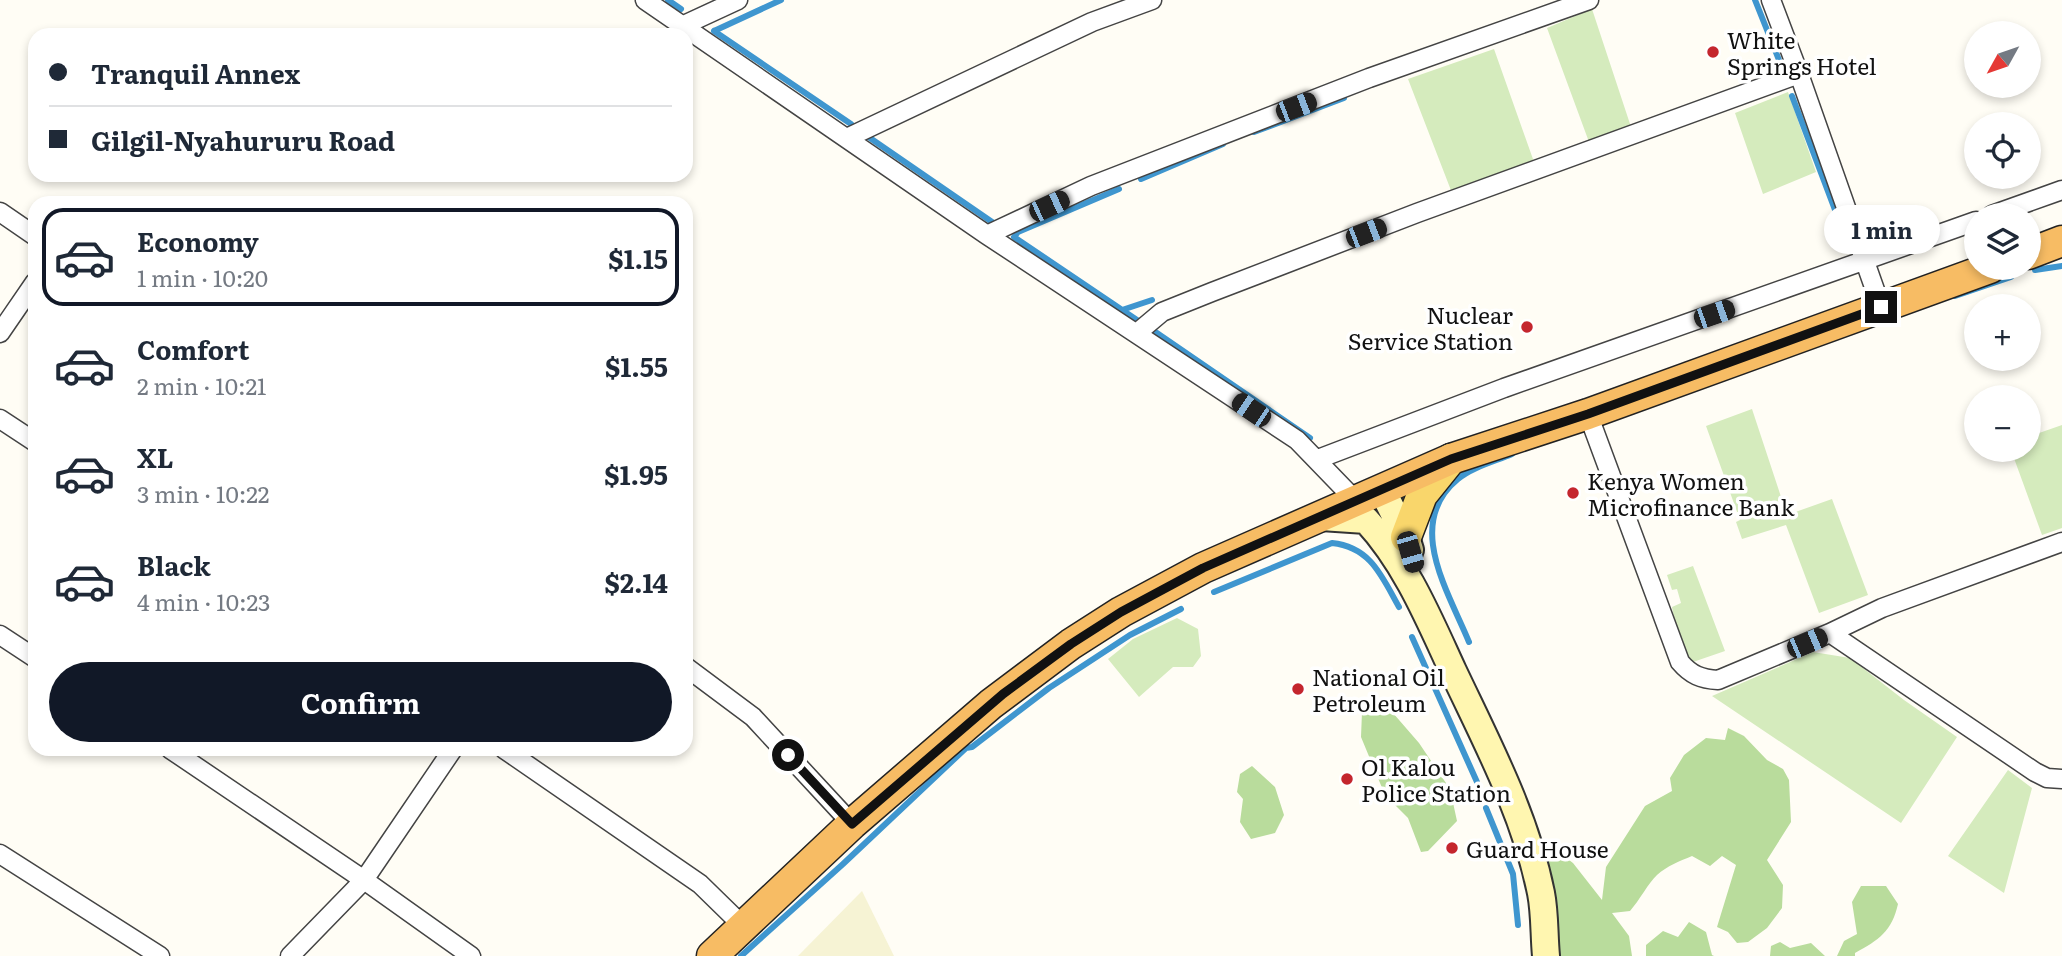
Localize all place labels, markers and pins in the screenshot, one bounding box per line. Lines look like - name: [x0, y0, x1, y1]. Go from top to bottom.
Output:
- place label: White Springs Hotel: [1727, 22, 1877, 82]
- marker: White Springs Hotel: [1705, 44, 1721, 60]
- place label: Nuclear Service Station: [1348, 297, 1513, 357]
- marker: Nuclear Service Station: [1519, 319, 1535, 335]
- place label: Kenya Women Microfinance Bank: [1587, 463, 1796, 523]
- marker: Kenya Women Microfinance Bank: [1565, 485, 1581, 501]
- place label: National Oil Petroleum: [1312, 659, 1445, 719]
- marker: National Oil Petroleum: [1290, 681, 1306, 697]
- place label: Ol Kalou Police Station: [1361, 749, 1511, 809]
- marker: Ol Kalou Police Station: [1339, 771, 1355, 787]
- place label: Guard House: [1466, 831, 1609, 865]
- marker: Guard House: [1444, 840, 1460, 856]

